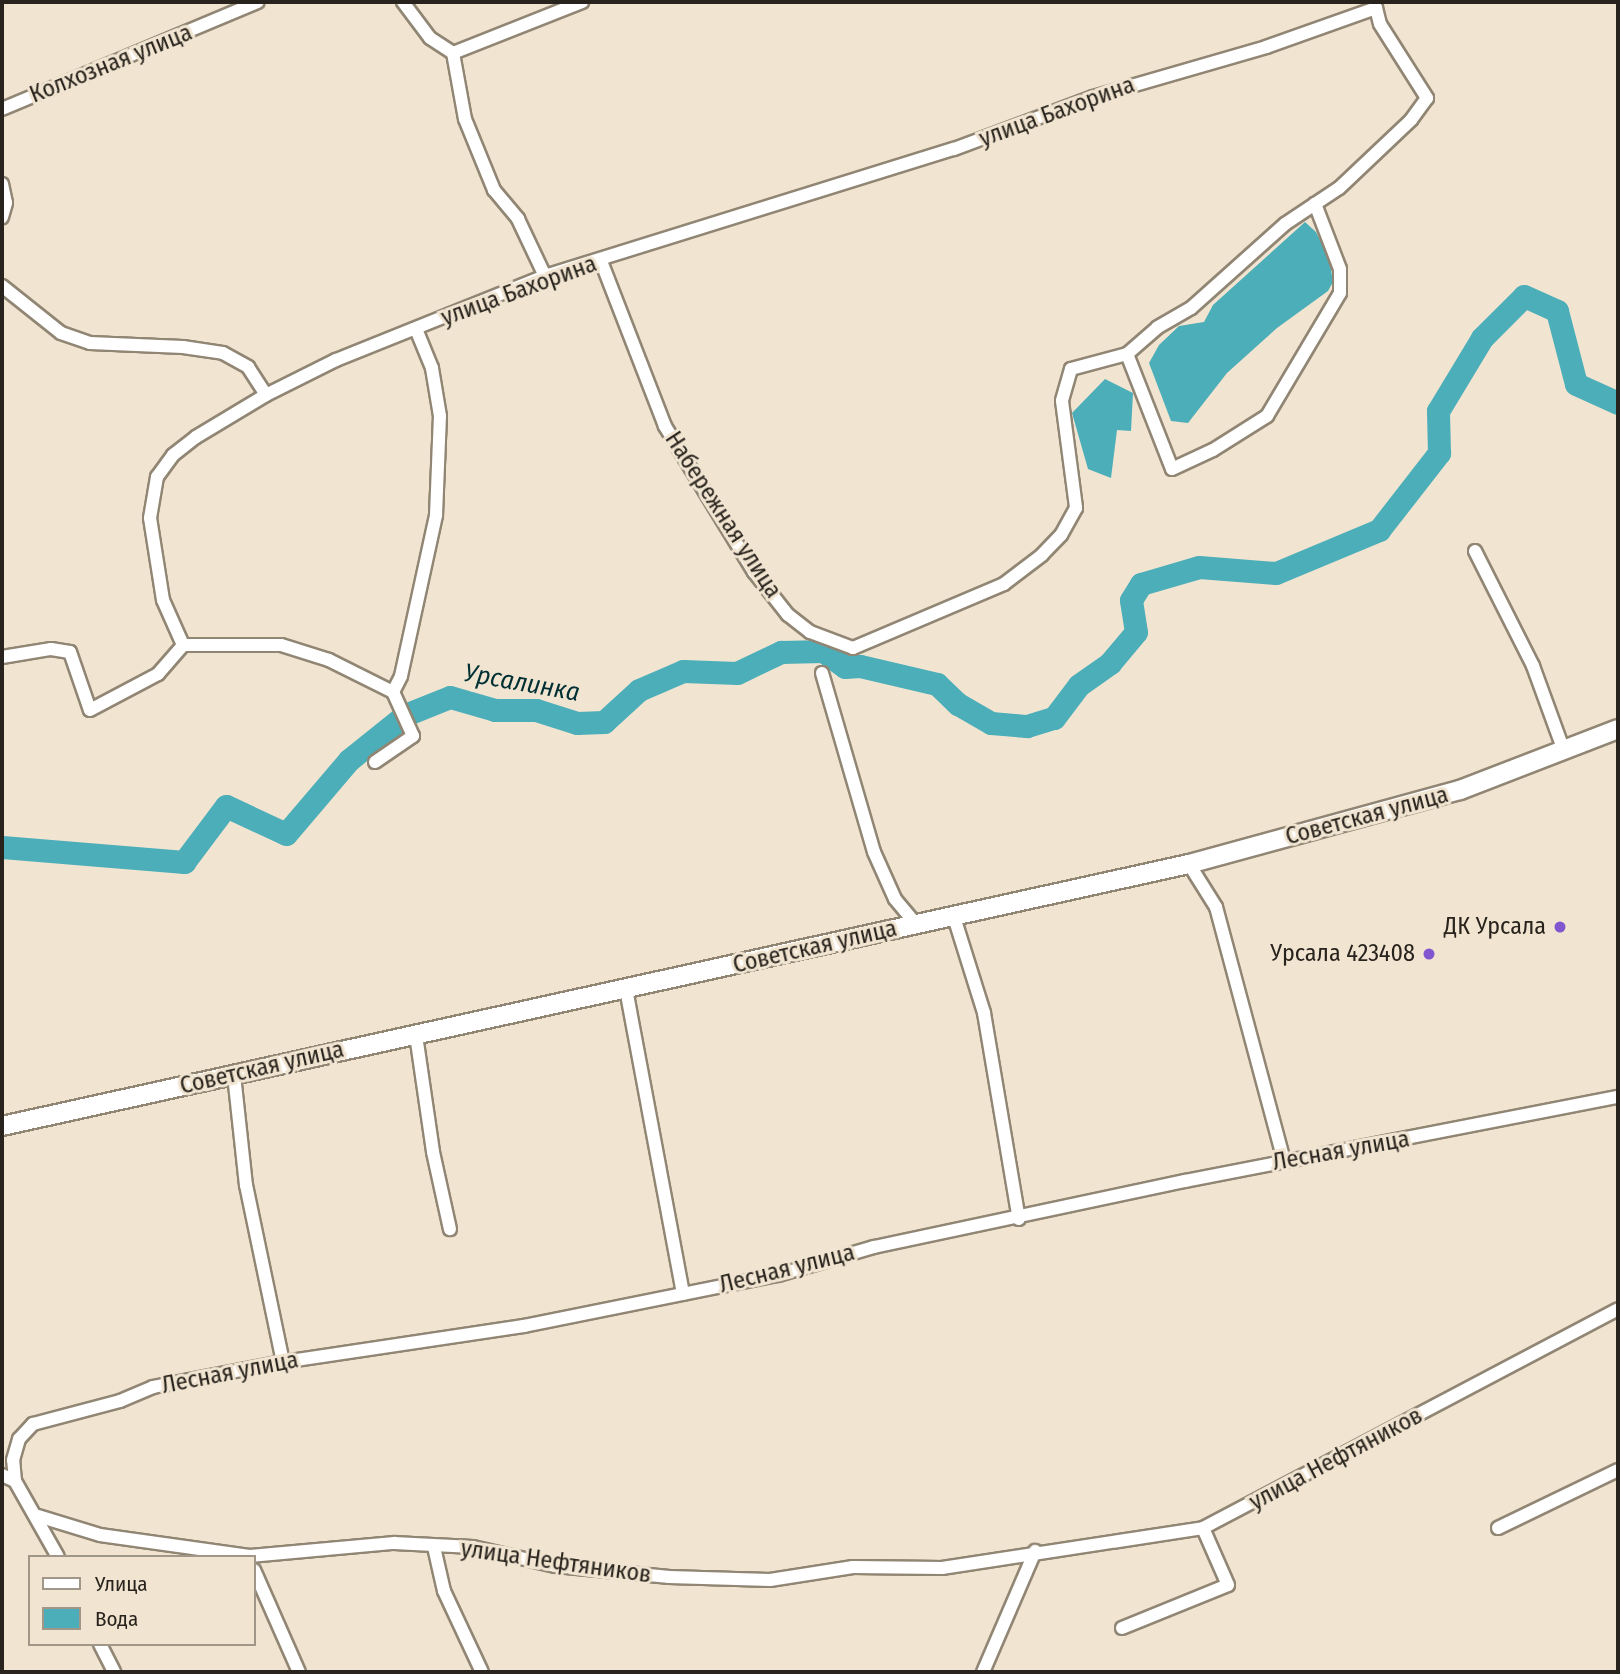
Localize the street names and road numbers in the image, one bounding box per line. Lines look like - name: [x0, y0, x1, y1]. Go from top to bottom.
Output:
- street label: Колхозная улица: [26, 18, 196, 110]
- street label: улица Бахорина: [975, 71, 1139, 153]
- street label: улица Бахорина: [437, 250, 601, 332]
- street label: Набережная улица: [658, 426, 788, 604]
- street label: Советская улица: [1282, 780, 1452, 852]
- street label: Советская улица: [730, 914, 900, 980]
- street label: Советская улица: [177, 1035, 347, 1101]
- street label: Лесная улица: [1270, 1125, 1412, 1177]
- street label: Лесная улица: [716, 1238, 858, 1300]
- street label: Лесная улица: [159, 1346, 301, 1400]
- street label: улица Нефтяников: [1245, 1401, 1427, 1517]
- street label: улица Нефтяников: [459, 1534, 653, 1590]

